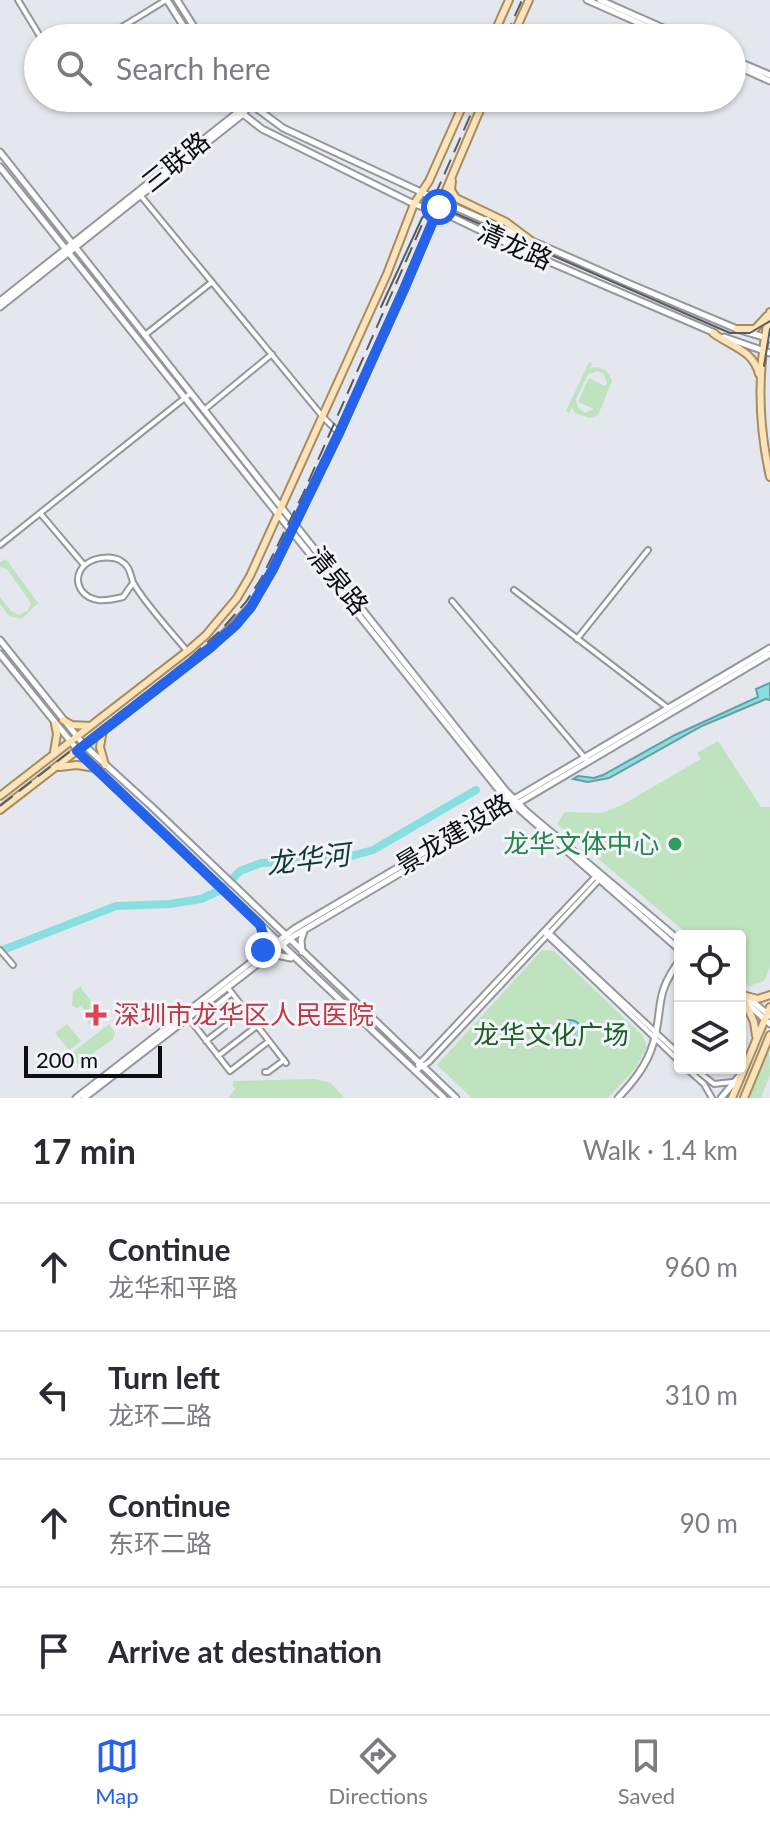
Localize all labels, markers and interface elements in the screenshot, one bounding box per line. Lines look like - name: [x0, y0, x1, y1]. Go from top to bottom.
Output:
- search box: [24, 24, 746, 112]
- icon: search: [52, 46, 96, 90]
- text: Search here: [116, 50, 271, 86]
- street label: 三联路: [135, 124, 216, 198]
- route start: [421, 189, 457, 225]
- street label: 清龙路: [473, 215, 558, 276]
- street label: 清泉路: [302, 540, 376, 621]
- street label: 景龙建设路: [390, 786, 517, 880]
- place label: 龙华文体中心: [503, 827, 659, 859]
- water label: 龙华河: [264, 835, 357, 880]
- marker: 龙华文体中心: [666, 835, 684, 853]
- map controls: [674, 930, 746, 1074]
- button: locate: [674, 930, 746, 1002]
- route end: [245, 932, 281, 968]
- place label: 深圳市龙华区人民医院: [114, 998, 374, 1030]
- button: layers: [674, 1002, 746, 1074]
- marker: 深圳市龙华区人民医院: [85, 1004, 107, 1026]
- park label: 龙华文化广场: [473, 1018, 629, 1050]
- scale bar: [24, 1042, 162, 1078]
- text: 200 m: [36, 1046, 98, 1073]
- text: 17 min: [32, 1130, 136, 1171]
- text: Walk · 1.4 km: [583, 1134, 738, 1166]
- text: Continue: [108, 1231, 231, 1267]
- icon: ahead: [32, 1245, 76, 1289]
- text: 960 m: [665, 1251, 738, 1283]
- text: 龙华和平路: [108, 1271, 238, 1303]
- text: Turn left: [108, 1359, 220, 1395]
- icon: left: [32, 1373, 76, 1417]
- text: 310 m: [665, 1379, 738, 1411]
- text: 龙环二路: [108, 1399, 212, 1431]
- text: Continue: [108, 1487, 231, 1523]
- icon: ahead: [32, 1501, 76, 1545]
- text: 90 m: [680, 1507, 738, 1539]
- text: 东环二路: [108, 1527, 212, 1559]
- icon: arrive: [32, 1629, 76, 1673]
- text: Arrive at destination: [108, 1633, 382, 1669]
- tab: Map: [95, 1734, 139, 1809]
- tab: Directions: [329, 1734, 428, 1809]
- tab: Saved: [618, 1734, 675, 1809]

